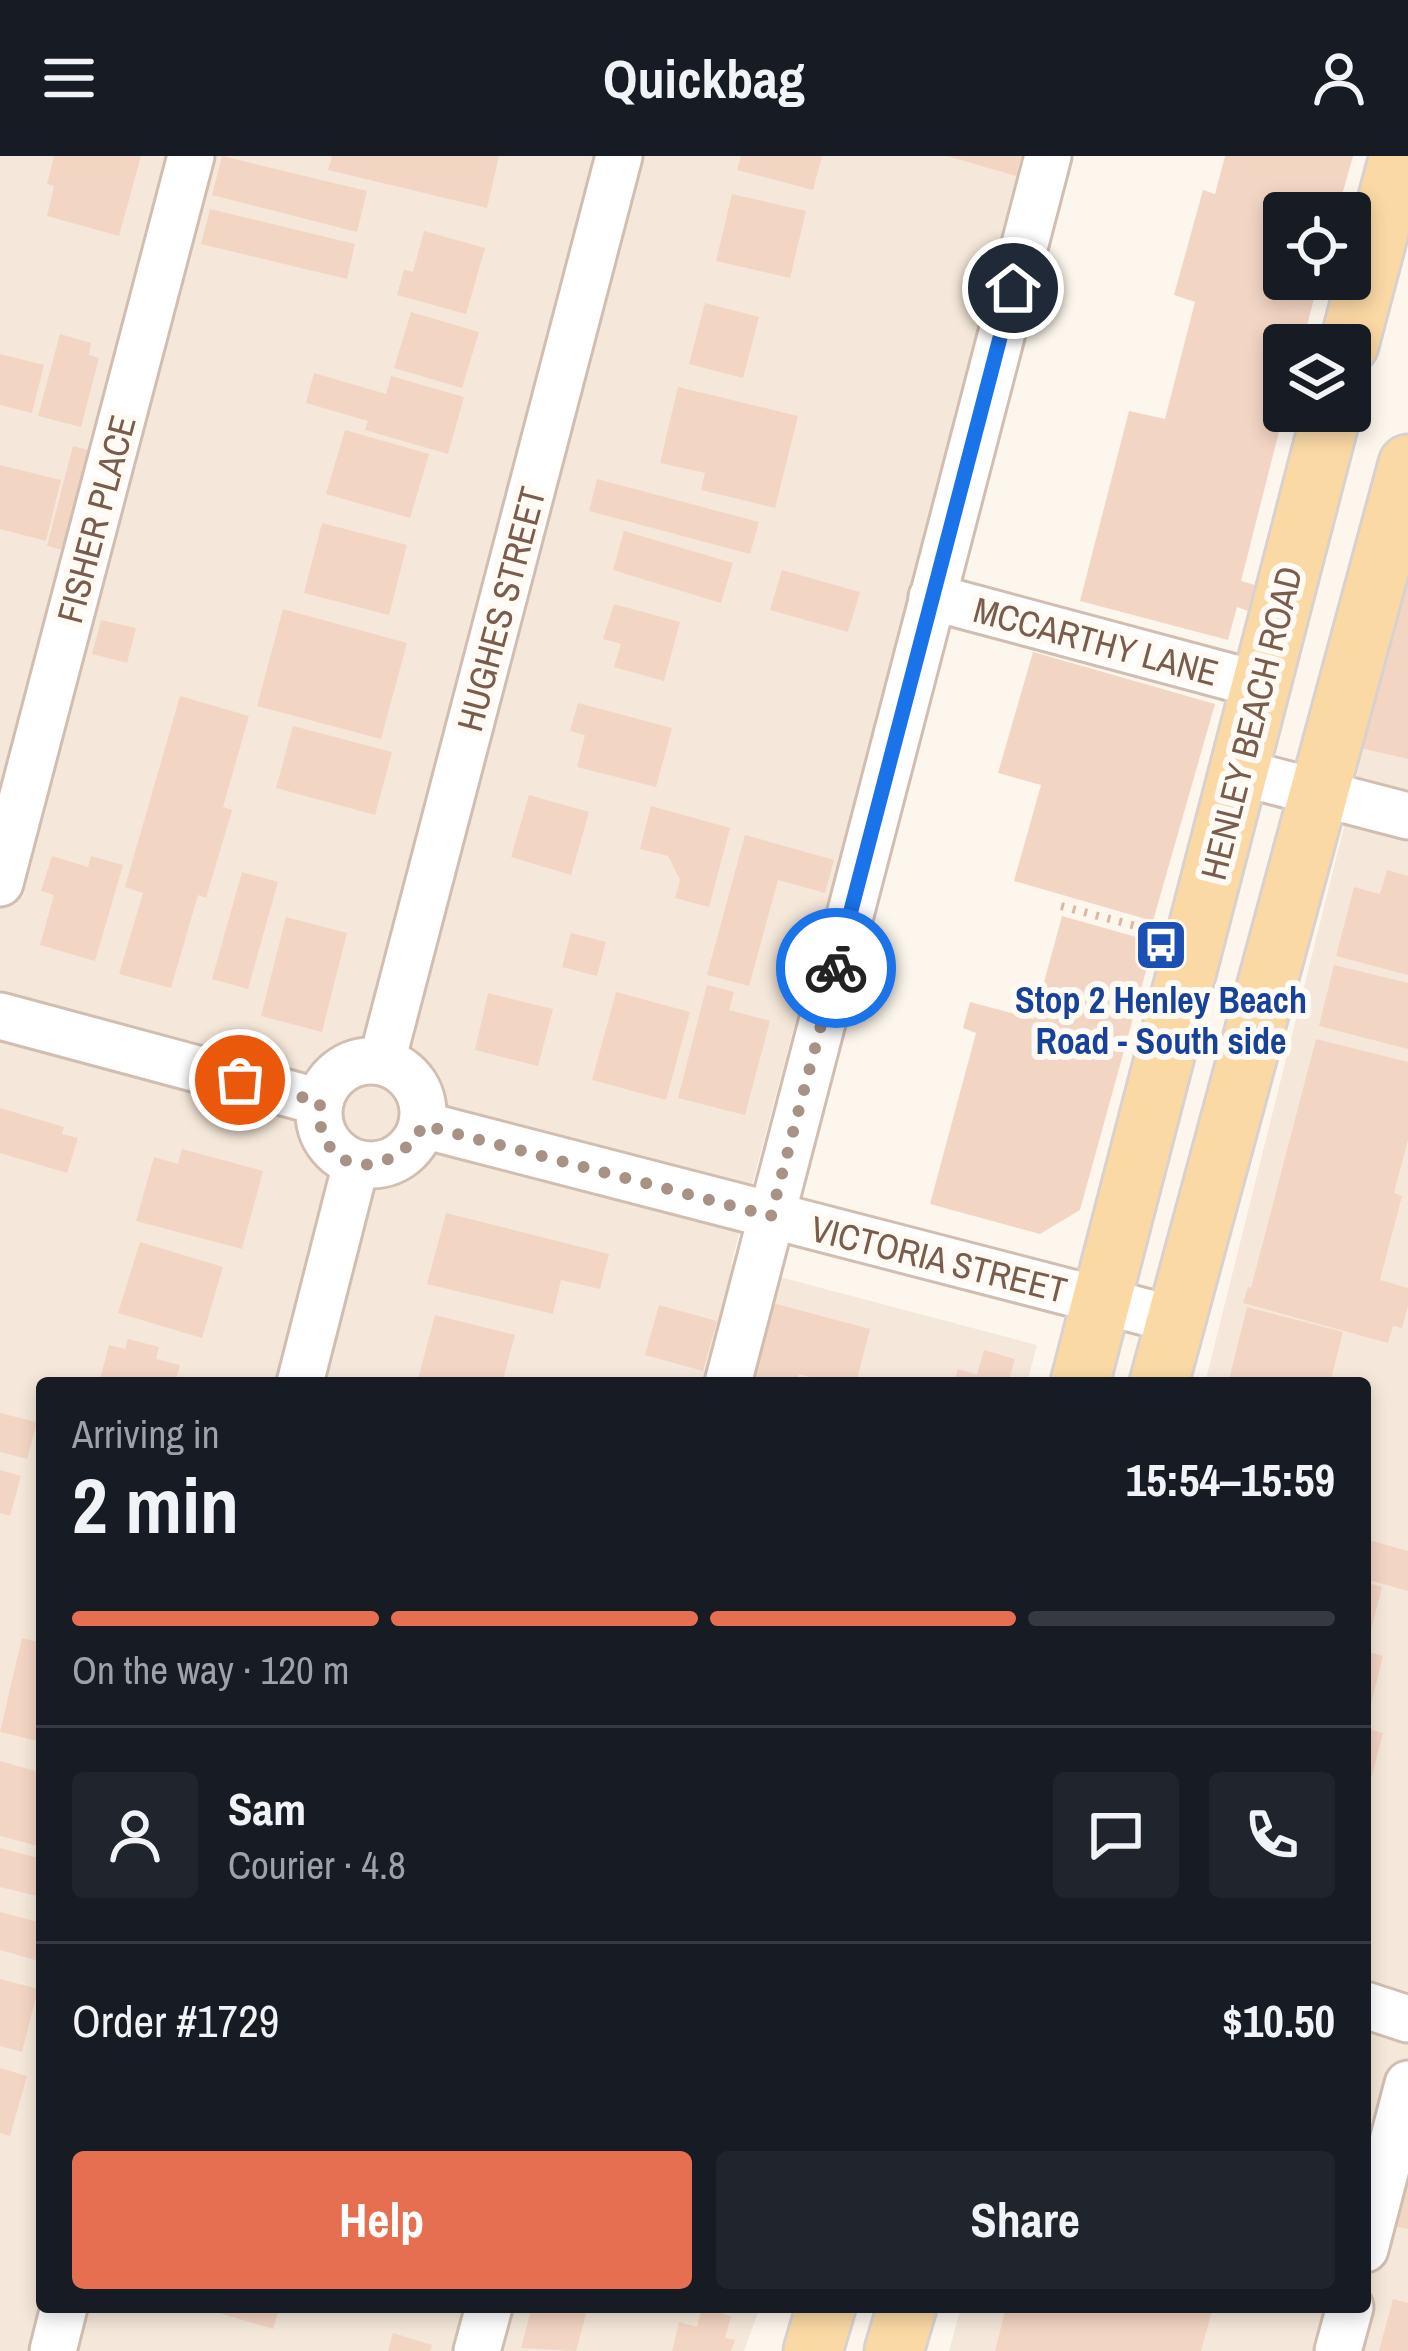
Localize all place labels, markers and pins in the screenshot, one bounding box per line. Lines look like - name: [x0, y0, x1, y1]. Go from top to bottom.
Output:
- pin: [962, 237, 1064, 339]
- bus stop icon: Stop 2 Henley Beach Road - South side: [1133, 917, 1189, 973]
- place label: Stop 2 Henley Beach Road - South side: [1015, 976, 1307, 1065]
- pin: [189, 1029, 291, 1131]

